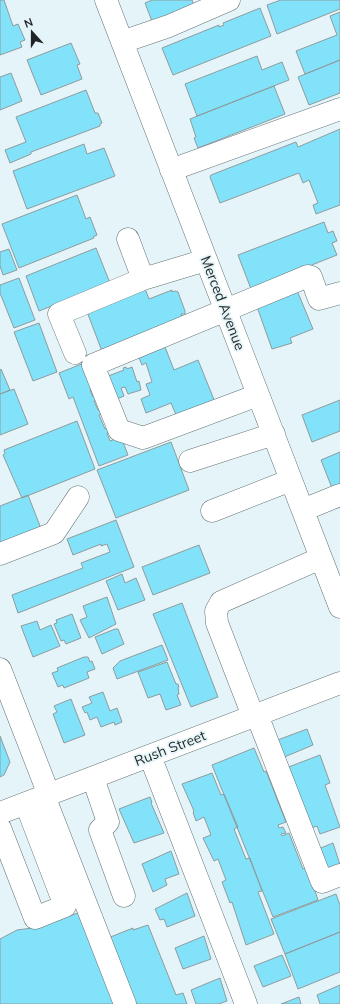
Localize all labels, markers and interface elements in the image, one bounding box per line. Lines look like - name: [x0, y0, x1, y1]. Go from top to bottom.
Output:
- north arrow: [12, 12, 52, 52]
- text: N: [22, 15, 35, 31]
- street label: Merced Avenue: [197, 253, 249, 353]
- street label: Rush Street: [132, 726, 208, 770]

